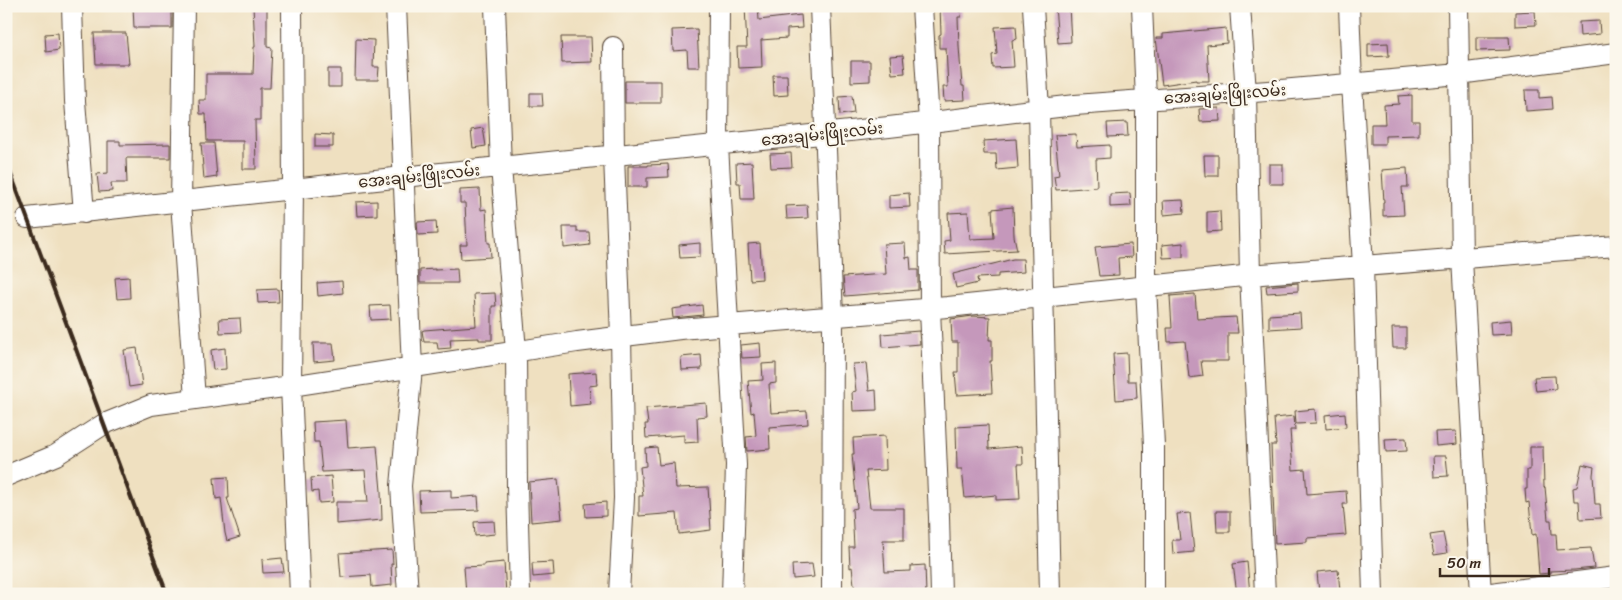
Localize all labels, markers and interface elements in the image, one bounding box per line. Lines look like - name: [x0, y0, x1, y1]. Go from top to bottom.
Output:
- street label: အေးချမ်းဖြိုးလမ်း: [1163, 75, 1287, 113]
- street label: အေးချမ်းဖြိုးလမ်း: [760, 113, 884, 155]
- street label: အေးချမ်းဖြိုးလမ်း: [357, 155, 481, 197]
- scale bar: [1440, 545, 1548, 577]
- text: 50 m: [1447, 550, 1482, 576]

